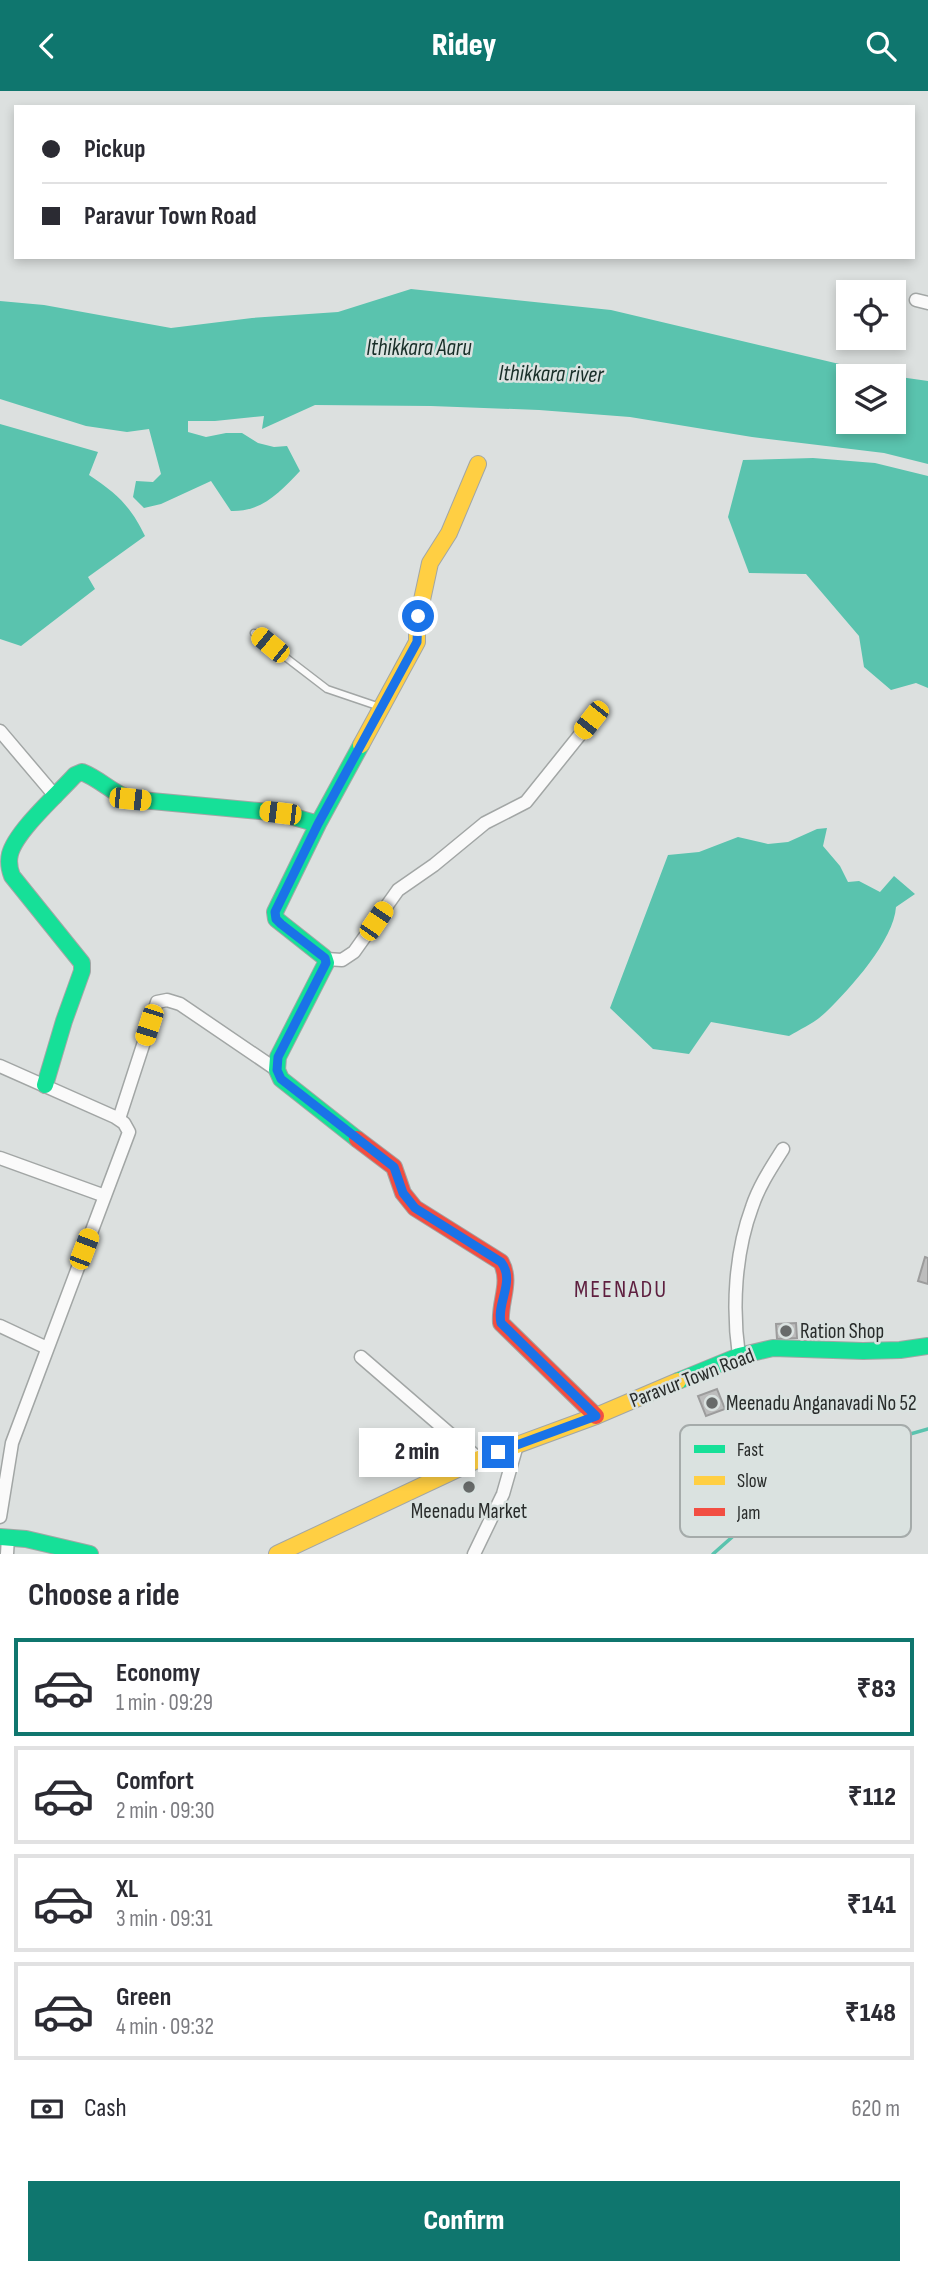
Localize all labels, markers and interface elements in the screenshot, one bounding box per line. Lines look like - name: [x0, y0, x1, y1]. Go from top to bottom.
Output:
- text: Ridey: [432, 26, 496, 65]
- icon: back: [28, 27, 66, 65]
- icon: search: [862, 27, 900, 65]
- text: Pickup: [84, 134, 146, 165]
- text: Paravur Town Road: [84, 201, 257, 232]
- map controls: [836, 280, 906, 434]
- button: locate: [836, 280, 906, 350]
- water label: Ithikkara Aaru: [366, 334, 472, 362]
- water label: Ithikkara river: [498, 359, 605, 389]
- button: layers: [836, 364, 906, 434]
- route start: [402, 600, 434, 632]
- car: [248, 624, 293, 666]
- car: [570, 697, 613, 743]
- car: [109, 786, 152, 812]
- car: [258, 800, 303, 826]
- car: [356, 898, 397, 944]
- car: [133, 1002, 166, 1048]
- car: [67, 1226, 102, 1272]
- district label: MEENADU: [574, 1275, 668, 1304]
- place label: Ration Shop: [800, 1319, 884, 1344]
- marker: Ration Shop: [778, 1323, 794, 1339]
- street label: Paravur Town Road: [626, 1343, 758, 1413]
- place label: Meenadu Anganavadi No 52: [726, 1391, 917, 1416]
- marker: Meenadu Anganavadi No 52: [704, 1395, 720, 1411]
- legend: [680, 1425, 911, 1537]
- callout: 2 min: [358, 1427, 474, 1477]
- route end: [482, 1436, 514, 1468]
- text: 2 min: [395, 1438, 439, 1466]
- text: Fast: [737, 1439, 764, 1462]
- text: Slow: [737, 1470, 767, 1493]
- marker: Meenadu Market: [461, 1479, 477, 1495]
- place label: Meenadu Market: [411, 1499, 527, 1524]
- text: Jam: [736, 1502, 760, 1525]
- text: Choose a ride: [28, 1576, 180, 1615]
- icon: car: [32, 1656, 95, 1719]
- text: Economy: [116, 1658, 200, 1689]
- text: ₹83: [856, 1674, 896, 1705]
- text: 1 min · 09:29: [116, 1689, 213, 1717]
- icon: car: [32, 1764, 95, 1827]
- text: Comfort: [116, 1766, 194, 1797]
- text: ₹112: [848, 1782, 896, 1813]
- text: 2 min · 09:30: [116, 1797, 215, 1825]
- icon: car: [32, 1872, 95, 1935]
- text: XL: [116, 1874, 138, 1905]
- text: ₹141: [847, 1890, 896, 1921]
- text: 3 min · 09:31: [116, 1905, 213, 1933]
- icon: car: [32, 1980, 95, 2043]
- text: Green: [116, 1982, 171, 2013]
- text: ₹148: [845, 1998, 896, 2029]
- text: 4 min · 09:32: [116, 2013, 214, 2041]
- icon: cash: [28, 2090, 66, 2128]
- text: Cash: [84, 2093, 127, 2124]
- text: 620 m: [852, 2095, 900, 2123]
- button: Confirm: [28, 2181, 900, 2261]

